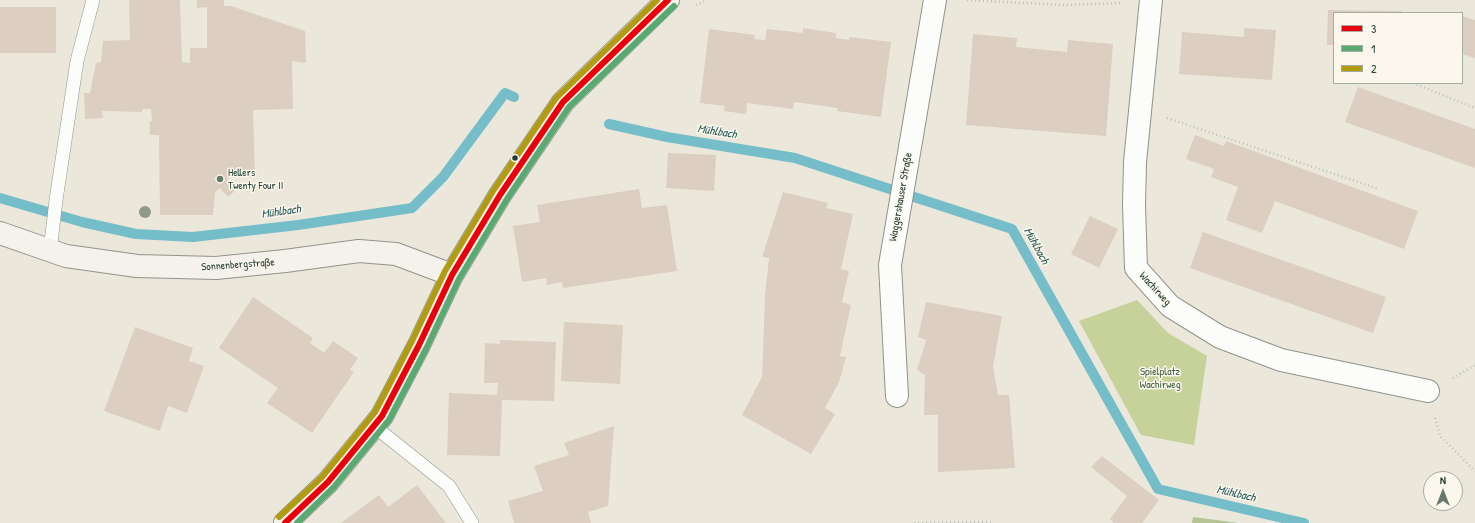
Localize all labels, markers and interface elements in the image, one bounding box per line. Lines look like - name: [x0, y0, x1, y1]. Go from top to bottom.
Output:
- legend: [1333, 12, 1463, 84]
- text: 3: [1371, 20, 1376, 37]
- text: 1: [1371, 40, 1375, 57]
- text: 2: [1371, 60, 1377, 77]
- water label: Mühlbach: [696, 122, 738, 142]
- street label: Waggershauser Straße: [887, 152, 915, 242]
- unlabelled marker: [510, 153, 520, 163]
- place label: Hellers Twenty Four II: [228, 166, 283, 192]
- marker: Hellers Twenty Four II: [215, 174, 225, 184]
- water label: Mühlbach: [260, 202, 302, 222]
- water label: Mühlbach: [1020, 225, 1052, 267]
- street label: Sonnenbergstraße: [201, 256, 275, 274]
- street label: Wachirweg: [1136, 269, 1174, 309]
- park label: Spielplatz Wachirweg: [1139, 365, 1181, 391]
- north arrow: [1423, 471, 1463, 511]
- text: N: [1440, 473, 1446, 487]
- water label: Mühlbach: [1215, 483, 1257, 505]

